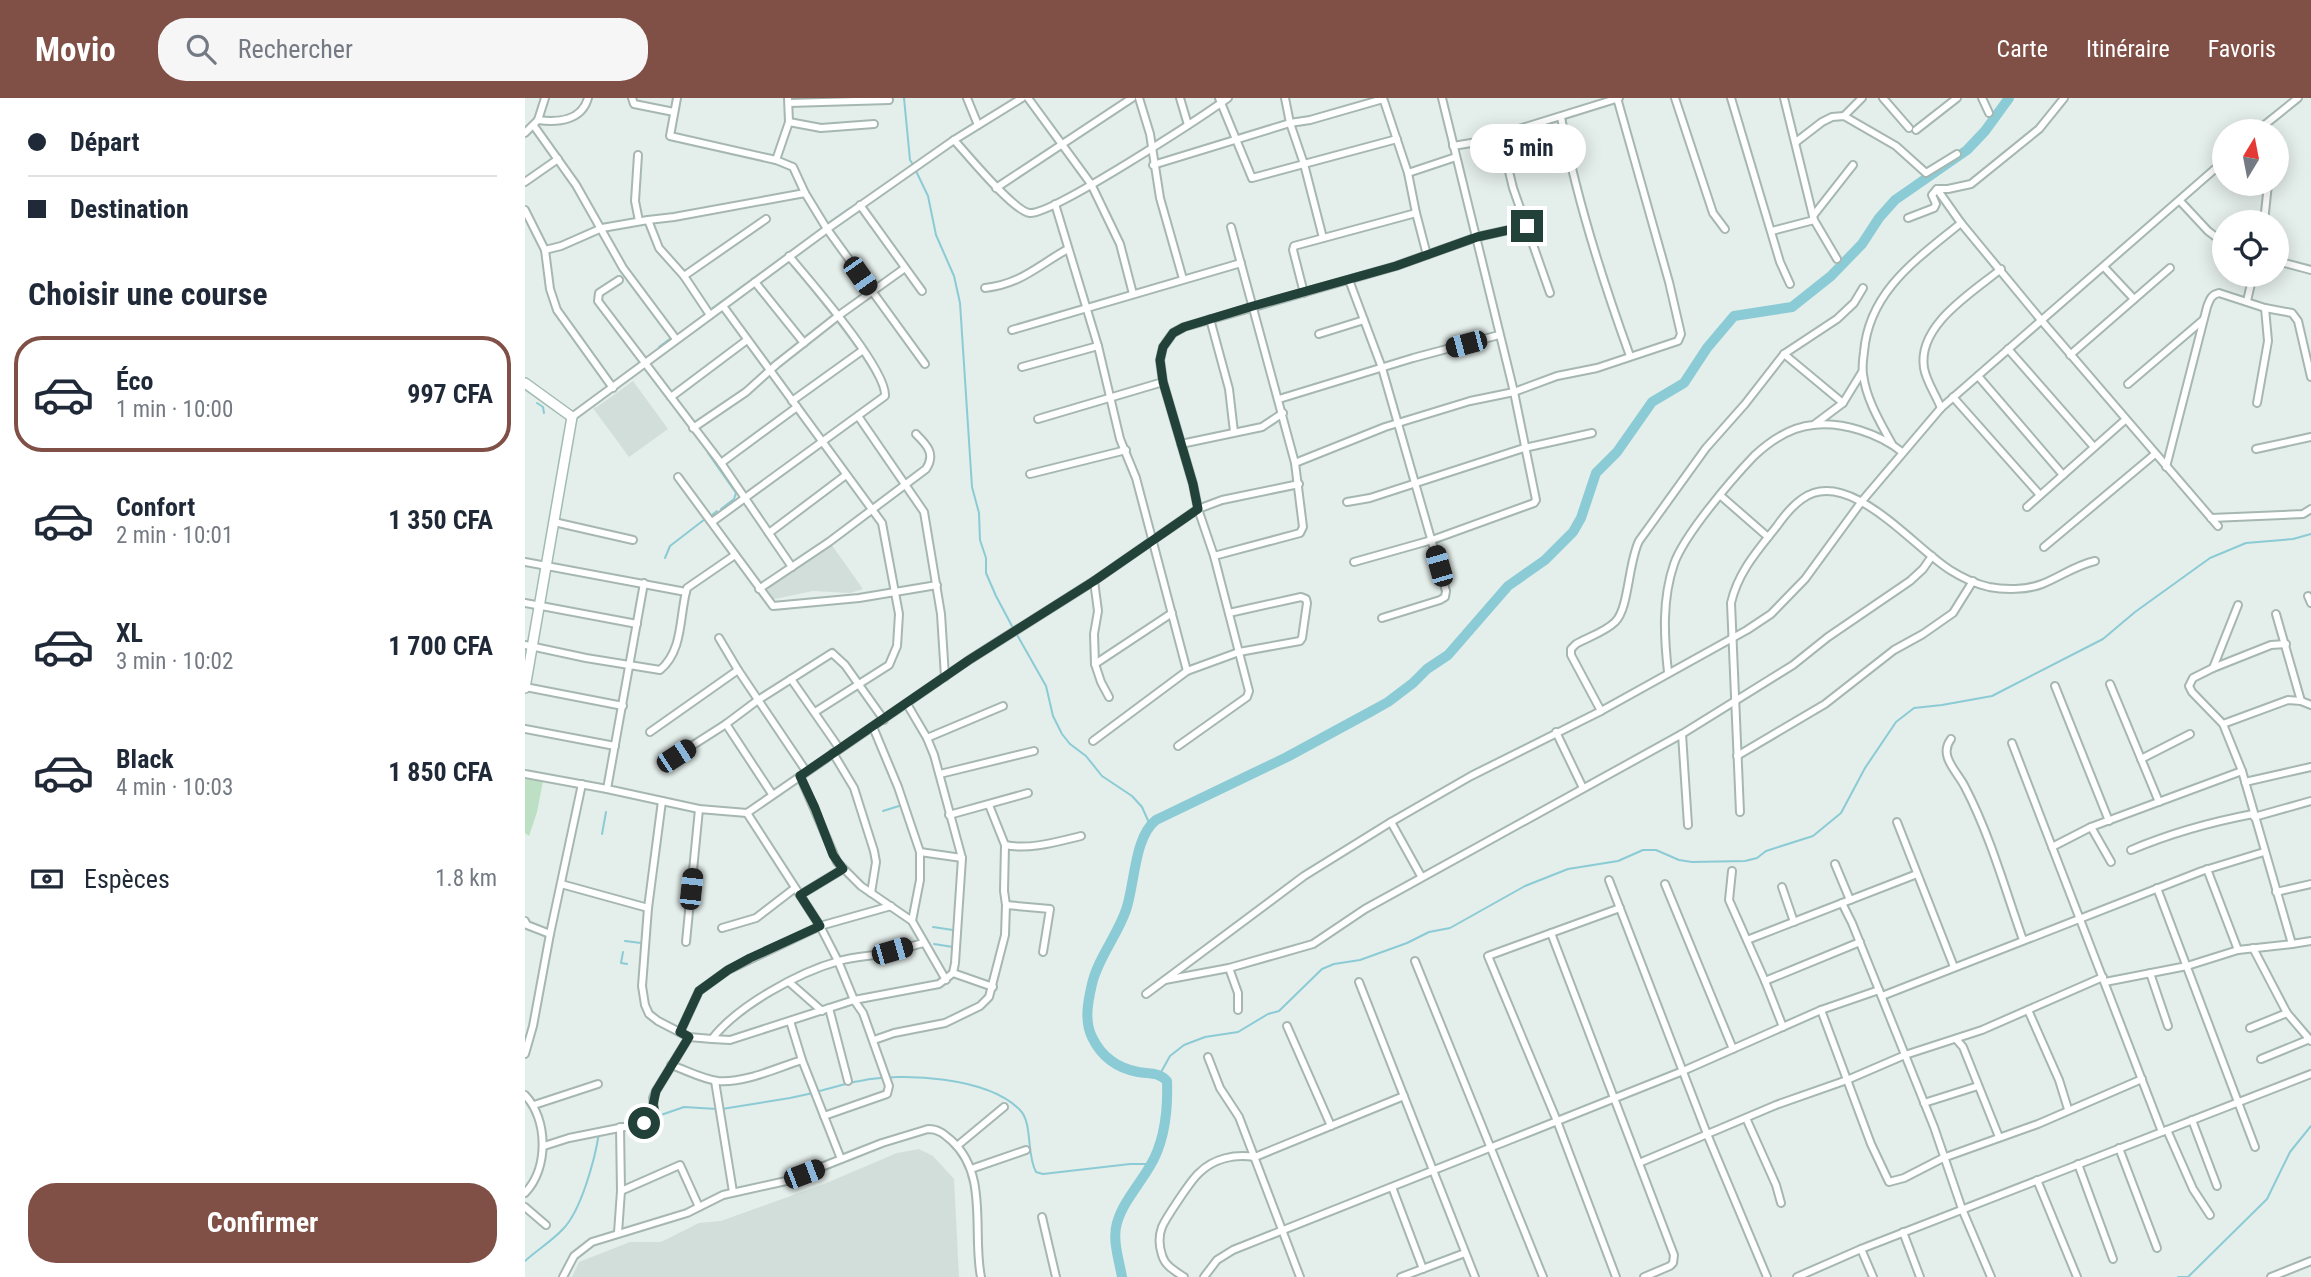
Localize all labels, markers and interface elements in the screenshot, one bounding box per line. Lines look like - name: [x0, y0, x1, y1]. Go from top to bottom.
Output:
- search box: [158, 18, 648, 81]
- text: Movio: [35, 30, 116, 69]
- icon: search: [182, 30, 220, 68]
- text: Rechercher: [238, 34, 353, 64]
- text: Carte: [1997, 35, 2048, 63]
- text: Itinéraire: [2086, 35, 2170, 63]
- text: Favoris: [2208, 35, 2276, 63]
- north arrow: [2212, 119, 2289, 196]
- map controls: [2212, 119, 2289, 287]
- callout: 5 min: [1469, 124, 1585, 174]
- text: Départ: [70, 127, 139, 157]
- text: 5 min: [1502, 135, 1554, 162]
- text: Destination: [70, 194, 189, 224]
- route end: [1511, 210, 1543, 242]
- button: locate: [2212, 210, 2289, 287]
- car: [840, 253, 881, 299]
- text: Choisir une course: [28, 275, 268, 313]
- car: [1443, 328, 1490, 360]
- icon: car: [32, 363, 95, 426]
- text: Éco: [116, 366, 153, 396]
- text: 997 CFA: [407, 379, 493, 409]
- text: 1 min · 10:00: [116, 396, 233, 423]
- icon: car: [32, 489, 95, 552]
- text: Confort: [116, 492, 195, 522]
- text: 1 350 CFA: [388, 505, 493, 535]
- text: 2 min · 10:01: [116, 522, 233, 549]
- car: [1424, 543, 1455, 589]
- icon: car: [32, 615, 95, 678]
- text: XL: [116, 618, 143, 648]
- text: 1 700 CFA: [388, 631, 493, 661]
- text: 3 min · 10:02: [116, 648, 233, 675]
- car: [653, 736, 700, 776]
- icon: car: [32, 741, 95, 804]
- text: Black: [116, 744, 174, 774]
- text: 1 850 CFA: [388, 757, 493, 787]
- text: 4 min · 10:03: [116, 774, 233, 801]
- icon: cash: [28, 860, 66, 898]
- text: Espèces: [84, 864, 170, 894]
- text: 1.8 km: [435, 865, 497, 892]
- car: [679, 867, 704, 911]
- car: [869, 935, 916, 967]
- route start: [628, 1107, 660, 1139]
- car: [781, 1157, 828, 1191]
- button: Confirmer: [28, 1183, 497, 1263]

